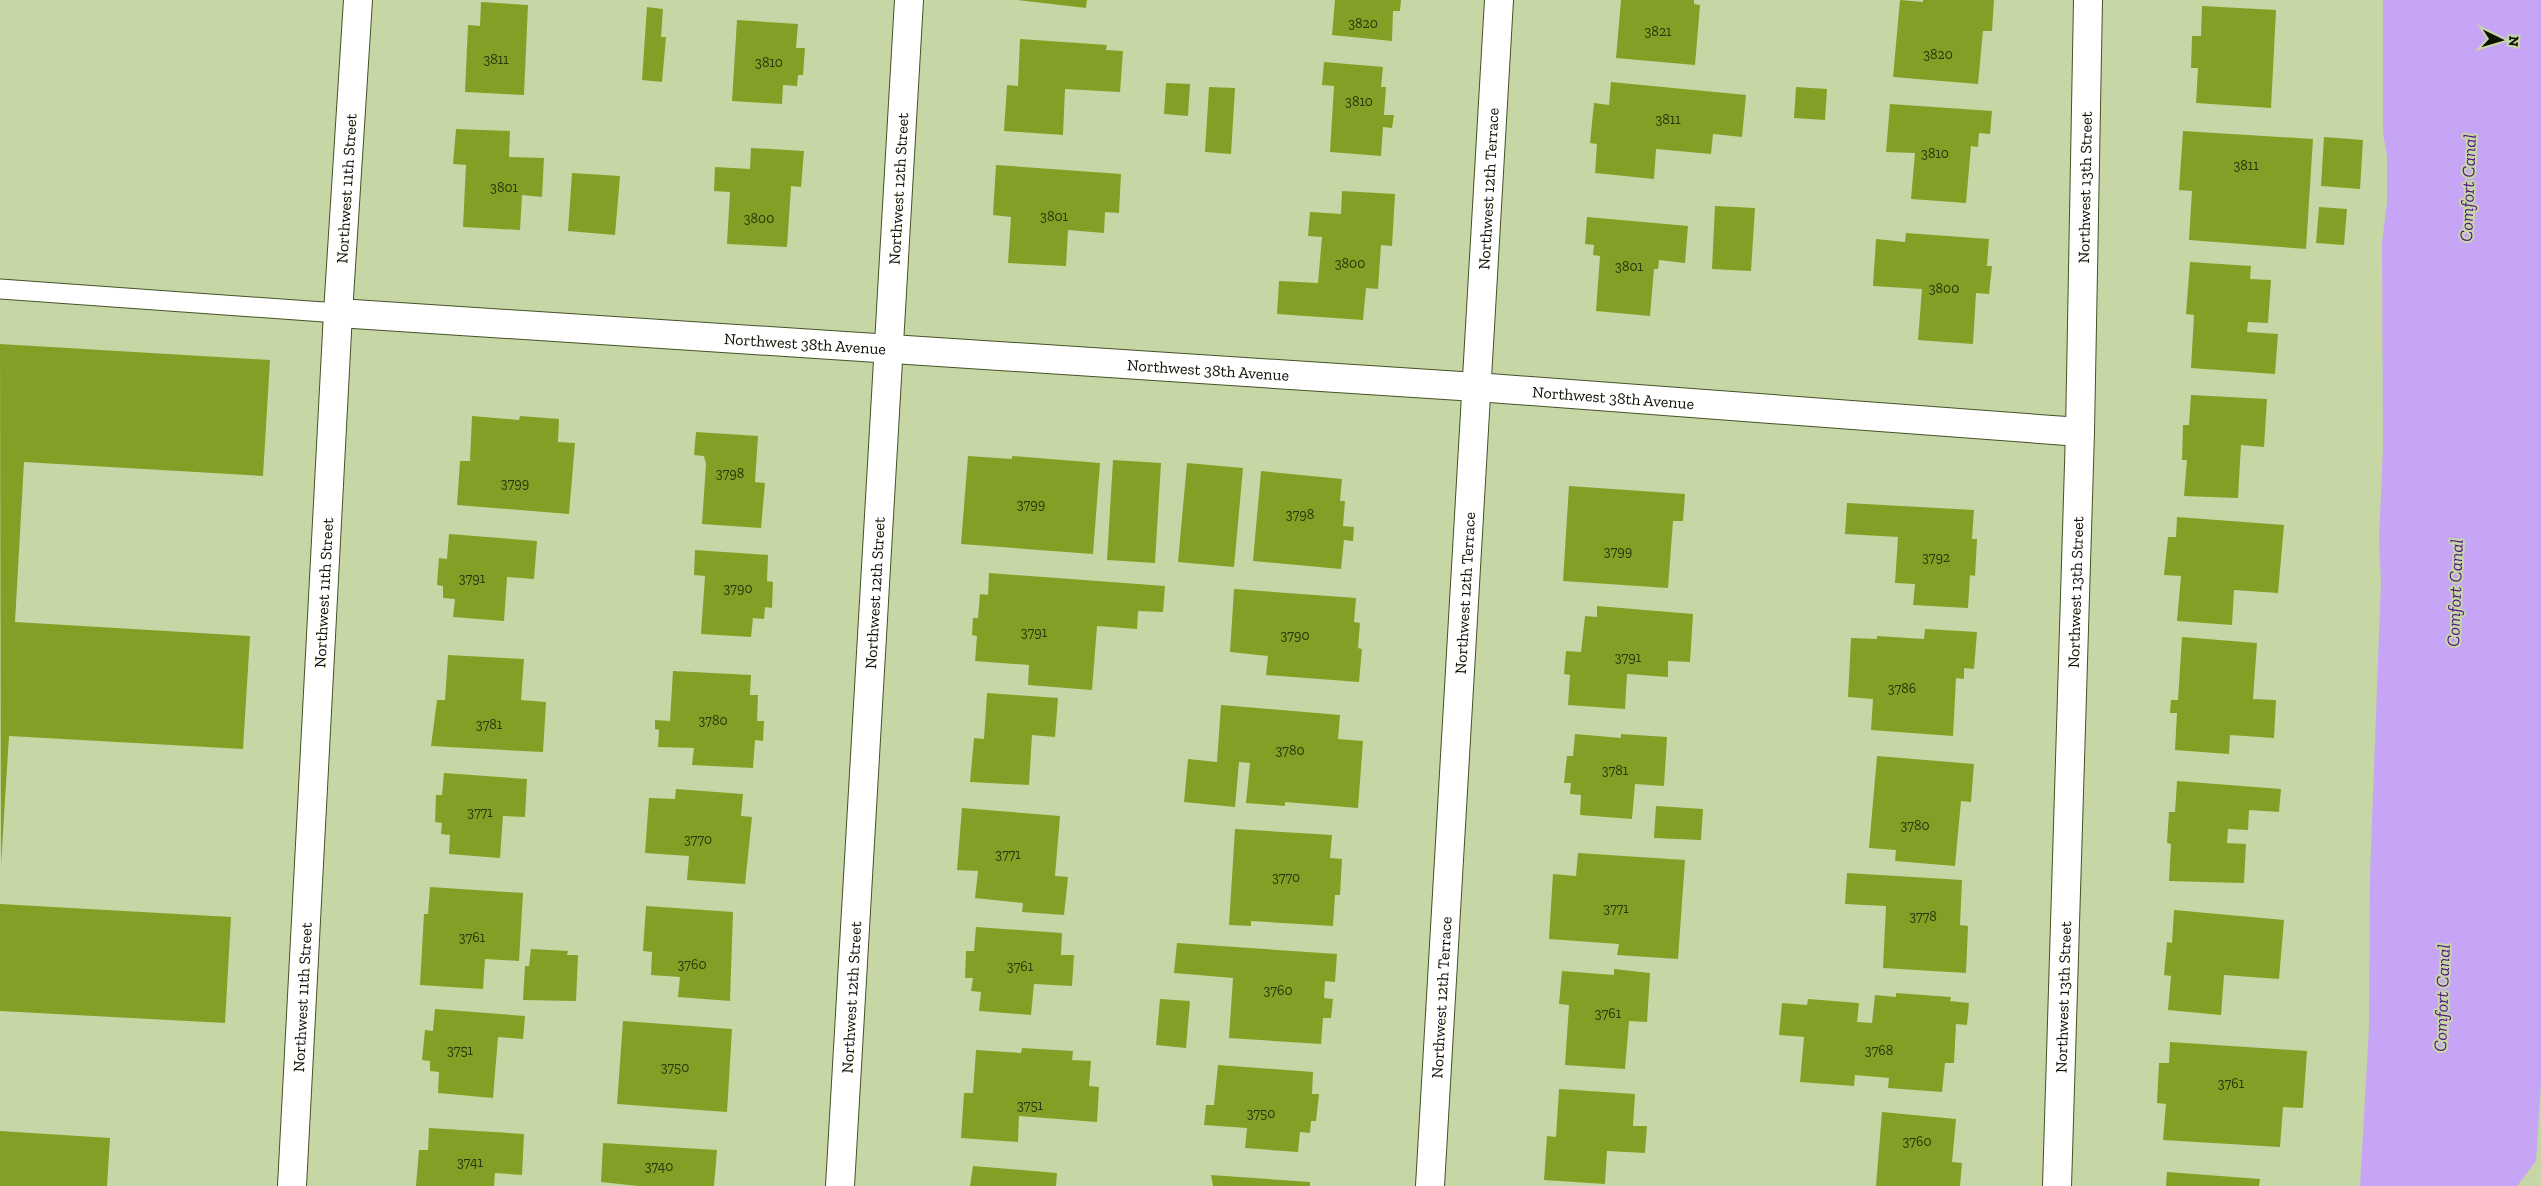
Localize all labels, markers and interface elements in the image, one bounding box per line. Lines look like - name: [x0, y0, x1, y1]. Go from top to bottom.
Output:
- house number: 3820: [1348, 15, 1378, 32]
- north arrow: [2476, 15, 2526, 65]
- house number: 3821: [1645, 23, 1672, 40]
- text: N: [2504, 35, 2522, 47]
- house number: 3820: [1923, 46, 1953, 63]
- house number: 3811: [483, 51, 509, 68]
- house number: 3810: [755, 54, 783, 71]
- house number: 3810: [1345, 93, 1373, 110]
- street label: Northwest 12th Terrace: [1474, 107, 1503, 270]
- house number: 3811: [1655, 111, 1681, 128]
- street label: Northwest 13th Street: [2074, 111, 2096, 263]
- street label: Northwest 12th Street: [885, 112, 912, 265]
- street label: Northwest 11th Street: [332, 113, 361, 264]
- water label: Comfort Canal: [2455, 134, 2481, 242]
- house number: 3810: [1921, 145, 1949, 162]
- house number: 3811: [2233, 157, 2259, 174]
- house number: 3801: [490, 179, 519, 196]
- house number: 3801: [1040, 208, 1069, 225]
- house number: 3800: [744, 210, 774, 227]
- house number: 3800: [1335, 255, 1365, 272]
- house number: 3801: [1615, 258, 1644, 275]
- house number: 3800: [1929, 280, 1959, 297]
- street label: Northwest 38th Avenue: [723, 329, 887, 359]
- street label: Northwest 38th Avenue: [1127, 355, 1290, 385]
- street label: Northwest 38th Avenue: [1532, 382, 1695, 413]
- house number: 3798: [716, 465, 744, 482]
- house number: 3799: [501, 475, 529, 492]
- house number: 3799: [1017, 496, 1045, 513]
- house number: 3798: [1286, 506, 1314, 523]
- street label: Northwest 12th Terrace: [1451, 511, 1479, 675]
- street label: Northwest 12th Street: [861, 516, 889, 670]
- street label: Northwest 13th Street: [2064, 516, 2087, 668]
- street label: Northwest 11th Street: [310, 517, 337, 668]
- water label: Comfort Canal: [2442, 539, 2468, 647]
- house number: 3799: [1604, 543, 1632, 560]
- house number: 3792: [1922, 549, 1950, 566]
- house number: 3791: [459, 570, 486, 587]
- house number: 3790: [724, 580, 752, 597]
- house number: 3791: [1021, 624, 1048, 641]
- house number: 3790: [1281, 627, 1309, 644]
- house number: 3791: [1615, 649, 1642, 666]
- house number: 3786: [1888, 680, 1916, 697]
- house number: 3780: [698, 712, 728, 729]
- house number: 3781: [476, 716, 503, 733]
- house number: 3780: [1275, 742, 1305, 759]
- house number: 3781: [1602, 762, 1629, 779]
- house number: 3771: [467, 804, 493, 821]
- house number: 3780: [1900, 817, 1930, 834]
- house number: 3770: [684, 831, 712, 848]
- house number: 3771: [995, 846, 1021, 863]
- house number: 3770: [1272, 869, 1300, 886]
- house number: 3771: [1603, 900, 1629, 917]
- house number: 3778: [1909, 908, 1937, 925]
- street label: Northwest 12th Terrace: [1427, 916, 1456, 1079]
- street label: Northwest 12th Street: [838, 921, 865, 1074]
- street label: Northwest 13th Street: [2051, 921, 2075, 1073]
- street label: Northwest 11th Street: [289, 922, 316, 1073]
- house number: 3761: [459, 929, 486, 946]
- water label: Comfort Canal: [2429, 944, 2455, 1052]
- house number: 3760: [678, 956, 706, 973]
- house number: 3761: [1007, 958, 1034, 975]
- house number: 3760: [1264, 982, 1292, 999]
- house number: 3761: [1595, 1005, 1622, 1022]
- house number: 3751: [447, 1042, 474, 1059]
- house number: 3768: [1865, 1042, 1893, 1059]
- house number: 3750: [661, 1059, 689, 1076]
- house number: 3761: [2218, 1075, 2245, 1092]
- house number: 3751: [1017, 1097, 1044, 1114]
- house number: 3750: [1247, 1105, 1275, 1122]
- house number: 3760: [1903, 1133, 1931, 1150]
- house number: 3741: [457, 1154, 484, 1171]
- house number: 3740: [645, 1158, 673, 1175]

